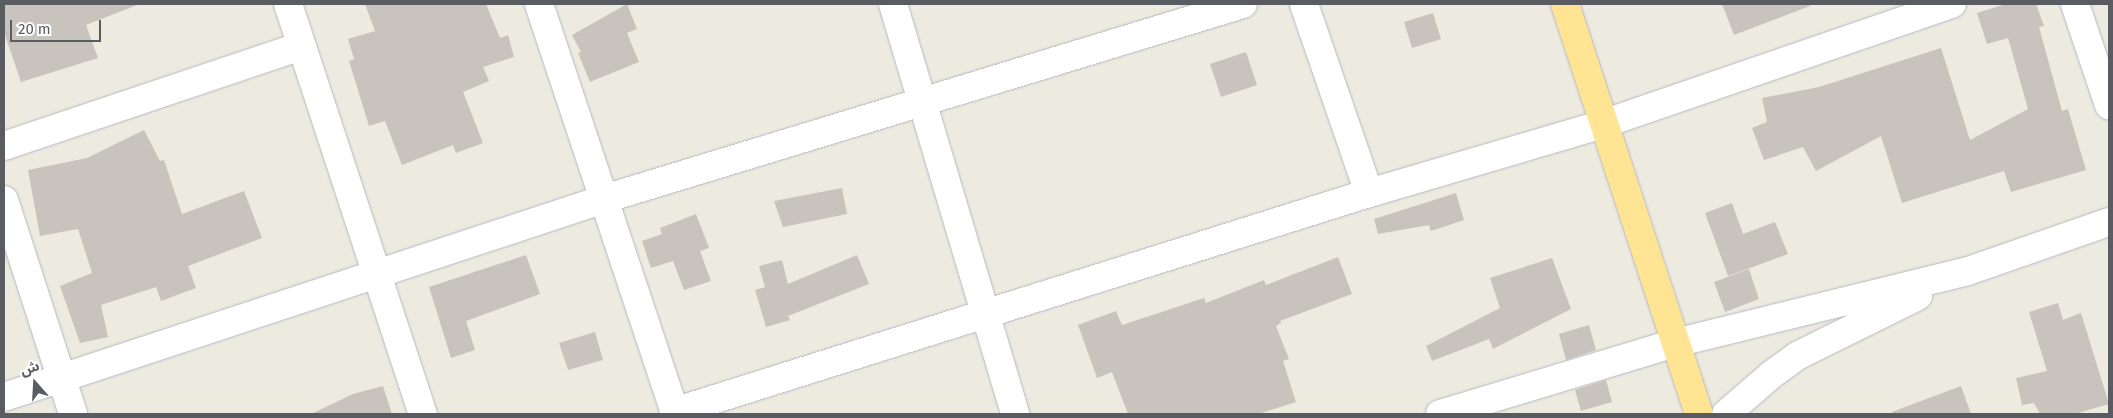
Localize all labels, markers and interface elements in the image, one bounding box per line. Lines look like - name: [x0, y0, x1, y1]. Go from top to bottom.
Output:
- scale bar: [12, 10, 104, 42]
- text: 20 m: [18, 20, 51, 38]
- text: ش: [18, 357, 42, 380]
- north arrow: [10, 358, 60, 408]

